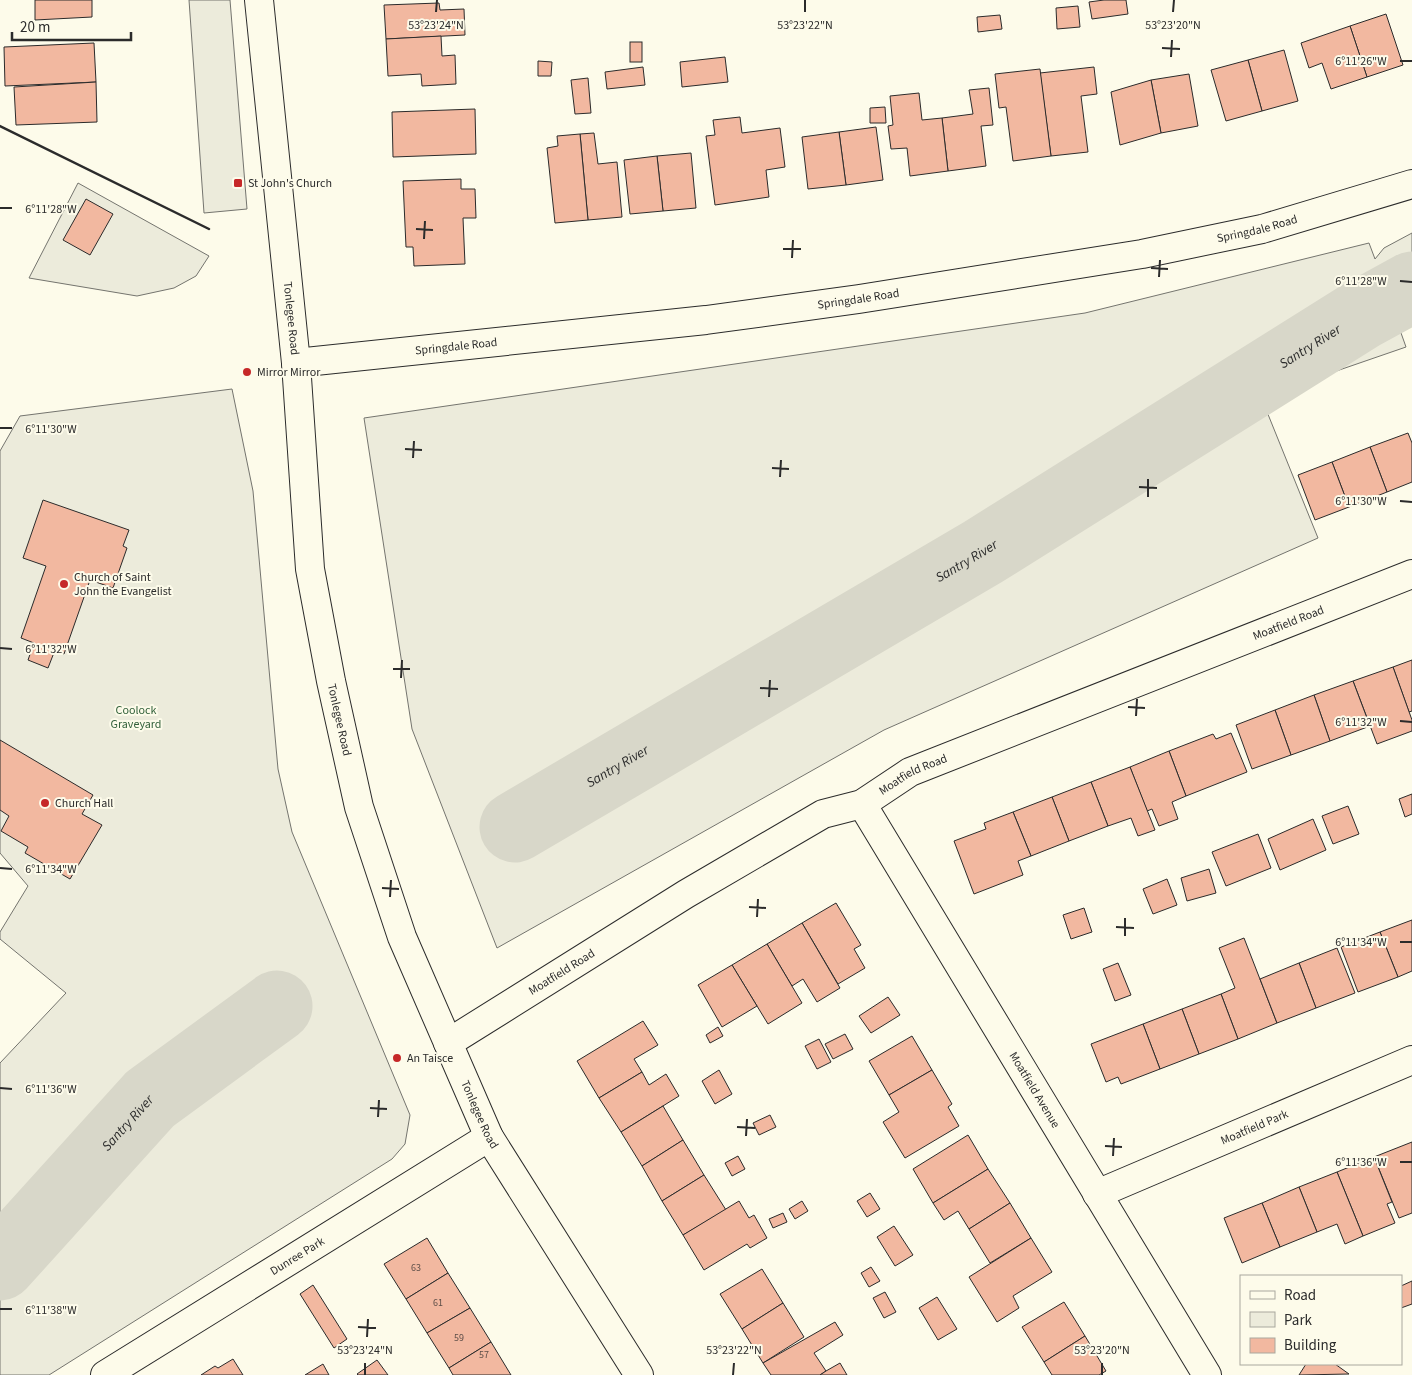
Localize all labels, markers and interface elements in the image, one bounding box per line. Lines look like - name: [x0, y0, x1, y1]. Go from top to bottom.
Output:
- scale bar: [12, 10, 131, 42]
- text: 20 m: [20, 17, 50, 38]
- text: 53°23'24"N: [408, 17, 464, 34]
- text: 53°23'22"N: [777, 17, 833, 34]
- text: 53°23'20"N: [1145, 17, 1201, 34]
- text: 6°11'26"W: [1335, 53, 1387, 70]
- place label: St John's Church: [248, 175, 332, 192]
- marker: St John's Church: [232, 177, 244, 189]
- text: 6°11'28"W: [25, 201, 77, 218]
- street label: Springdale Road: [1215, 210, 1299, 247]
- text: 6°11'28"W: [1335, 273, 1387, 290]
- street label: Tonlegee Road: [279, 281, 304, 356]
- street label: Springdale Road: [816, 284, 900, 313]
- water label: Santry River: [1275, 319, 1346, 374]
- street label: Springdale Road: [414, 333, 498, 359]
- place label: Mirror Mirror: [257, 364, 321, 381]
- marker: Mirror Mirror: [241, 366, 253, 378]
- text: 6°11'30"W: [25, 421, 77, 438]
- text: 6°11'30"W: [1335, 493, 1387, 510]
- water label: Santry River: [932, 534, 1003, 588]
- place label: Church of Saint John the Evangelist: [74, 569, 172, 600]
- marker: Church of Saint John the Evangelist: [58, 578, 70, 590]
- street label: Moatfield Road: [1250, 601, 1326, 645]
- text: 6°11'32"W: [25, 641, 77, 658]
- street label: Tonlegee Road: [323, 682, 356, 758]
- park label: Coolock Graveyard: [110, 702, 162, 733]
- text: 6°11'32"W: [1335, 714, 1387, 731]
- water label: Santry River: [583, 740, 654, 793]
- street label: Moatfield Road: [875, 750, 950, 799]
- place label: Church Hall: [55, 795, 113, 812]
- marker: Church Hall: [39, 797, 51, 809]
- text: 6°11'34"W: [25, 861, 77, 878]
- text: 6°11'34"W: [1335, 934, 1387, 951]
- street label: Moatfield Road: [525, 945, 598, 999]
- street label: Moatfield Avenue: [1005, 1048, 1064, 1131]
- place label: An Taisce: [407, 1050, 453, 1067]
- marker: An Taisce: [391, 1052, 403, 1064]
- street label: Tonlegee Road: [457, 1077, 503, 1152]
- text: 6°11'36"W: [25, 1081, 77, 1098]
- water label: Santry River: [97, 1090, 160, 1156]
- street label: Moatfield Park: [1218, 1105, 1291, 1149]
- text: 6°11'36"W: [1335, 1154, 1387, 1171]
- street label: Dunree Park: [267, 1233, 328, 1279]
- house number: 63: [411, 1261, 421, 1275]
- legend: [1240, 1275, 1402, 1365]
- text: Road: [1284, 1285, 1316, 1306]
- house number: 61: [433, 1296, 443, 1310]
- text: 6°11'38"W: [25, 1302, 77, 1319]
- text: Park: [1284, 1310, 1313, 1331]
- house number: 59: [454, 1331, 464, 1345]
- text: Building: [1284, 1335, 1337, 1356]
- text: 53°23'24"N: [337, 1342, 393, 1359]
- text: 53°23'22"N: [706, 1342, 762, 1359]
- text: 53°23'20"N: [1074, 1342, 1130, 1359]
- house number: 57: [479, 1348, 489, 1362]

